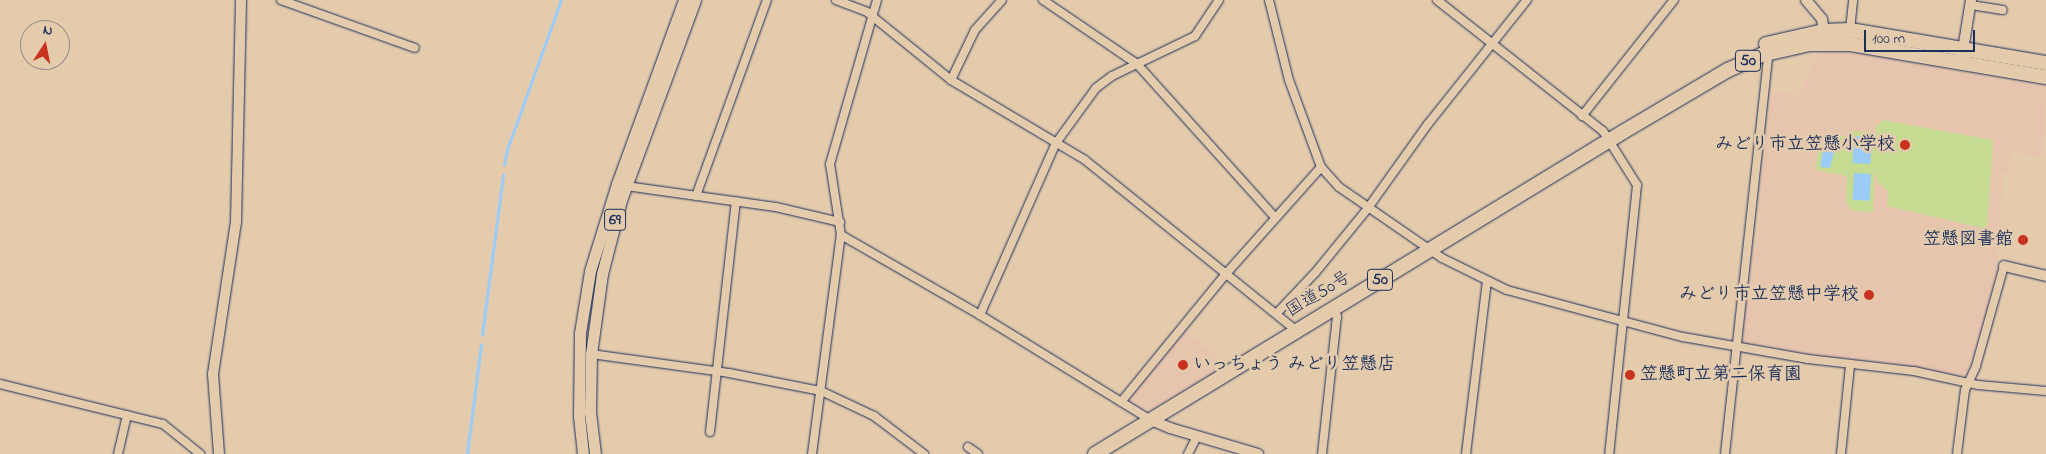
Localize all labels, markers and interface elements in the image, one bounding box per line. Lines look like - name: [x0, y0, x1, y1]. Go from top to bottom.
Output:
- north arrow: [20, 20, 70, 70]
- text: N: [41, 20, 54, 42]
- scale bar: [1866, 20, 1977, 52]
- text: 100 m: [1872, 28, 1905, 50]
- road number: 50: [1734, 48, 1762, 74]
- place label: みどり市立笠懸小学校: [1715, 134, 1895, 156]
- marker: みどり市立笠懸小学校: [1899, 139, 1911, 151]
- road number: 69: [604, 206, 626, 234]
- place label: 笠懸図書館: [1923, 229, 2013, 251]
- marker: 笠懸図書館: [2017, 234, 2029, 246]
- road number: 50: [1366, 266, 1394, 294]
- street label: 国道50号: [1283, 267, 1355, 323]
- place label: みどり市立笠懸中学校: [1679, 284, 1859, 306]
- marker: みどり市立笠懸中学校: [1863, 289, 1875, 301]
- place label: いっちょう みどり笠懸店: [1193, 354, 1395, 376]
- marker: いっちょう みどり笠懸店: [1177, 359, 1189, 371]
- place label: 笠懸町立第二保育園: [1640, 364, 1802, 386]
- marker: 笠懸町立第二保育園: [1624, 369, 1636, 381]

